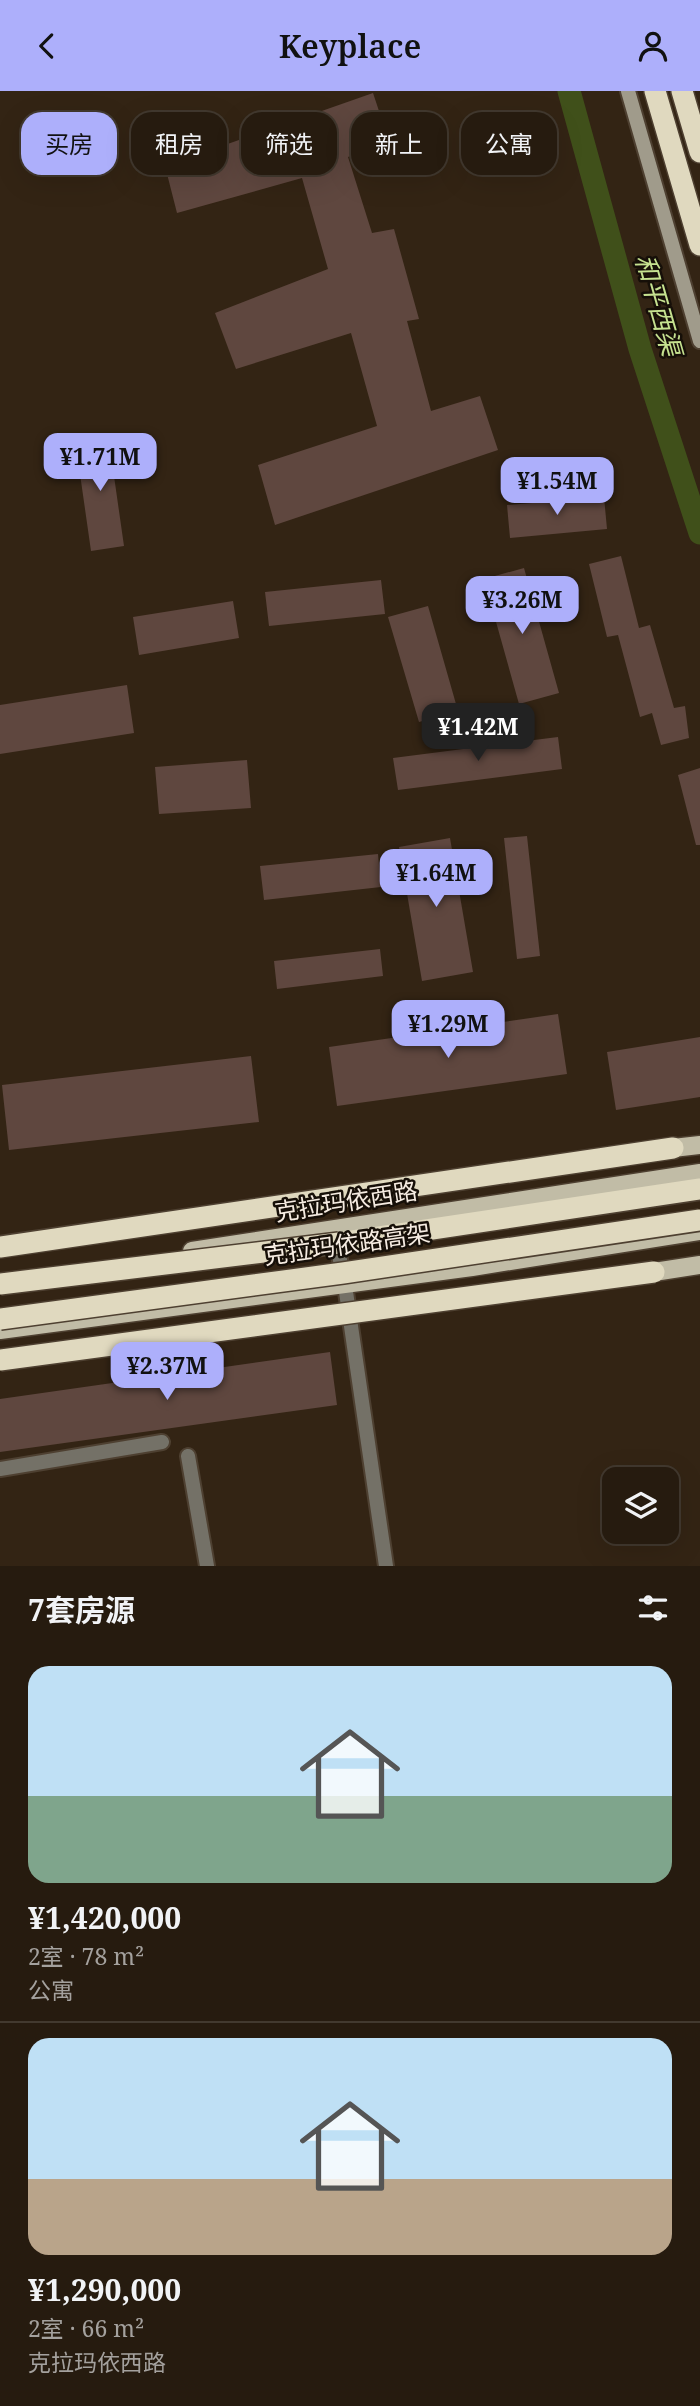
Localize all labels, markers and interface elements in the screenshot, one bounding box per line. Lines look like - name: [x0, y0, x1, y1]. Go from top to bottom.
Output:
- text: Keyplace: [279, 24, 421, 67]
- icon: back: [28, 27, 66, 65]
- icon: person: [634, 27, 672, 65]
- chip: 买房: [21, 112, 117, 175]
- chip: 租房: [131, 112, 227, 175]
- chip: 筛选: [241, 112, 337, 175]
- chip: 新上: [351, 112, 447, 175]
- chip: 公寓: [461, 112, 557, 175]
- water label: 和平西渠: [627, 250, 692, 364]
- pin: ¥1.71M: [43, 433, 157, 493]
- text: ¥1.71M: [60, 440, 140, 472]
- pin: ¥1.54M: [500, 457, 614, 517]
- text: ¥1.54M: [517, 464, 597, 496]
- pin: ¥3.26M: [465, 577, 579, 636]
- text: ¥3.26M: [482, 583, 562, 615]
- pin: ¥1.42M: [421, 703, 535, 763]
- text: ¥1.42M: [438, 710, 518, 742]
- pin: ¥1.64M: [379, 849, 493, 909]
- text: ¥1.64M: [396, 856, 476, 888]
- pin: ¥1.29M: [391, 1000, 505, 1060]
- text: ¥1.29M: [408, 1007, 488, 1039]
- street label: 克拉玛依西路: [272, 1173, 419, 1228]
- street label: 克拉玛依路高架: [261, 1215, 432, 1272]
- pin: ¥2.37M: [110, 1343, 224, 1402]
- text: ¥2.37M: [127, 1349, 207, 1381]
- map controls: [602, 1467, 679, 1544]
- button: layers: [602, 1467, 679, 1544]
- text: 7套房源: [28, 1589, 135, 1630]
- icon: filters: [634, 1589, 672, 1627]
- icon: home: [287, 1711, 413, 1837]
- text: ¥1,420,000: [28, 1897, 181, 1938]
- text: 2室 · 78 m²: [28, 1940, 144, 1972]
- text: 公寓: [28, 1974, 74, 2006]
- icon: home: [287, 2083, 413, 2209]
- text: ¥1,290,000: [28, 2269, 181, 2310]
- text: 2室 · 66 m²: [28, 2312, 144, 2344]
- text: 克拉玛依西路: [28, 2346, 166, 2378]

